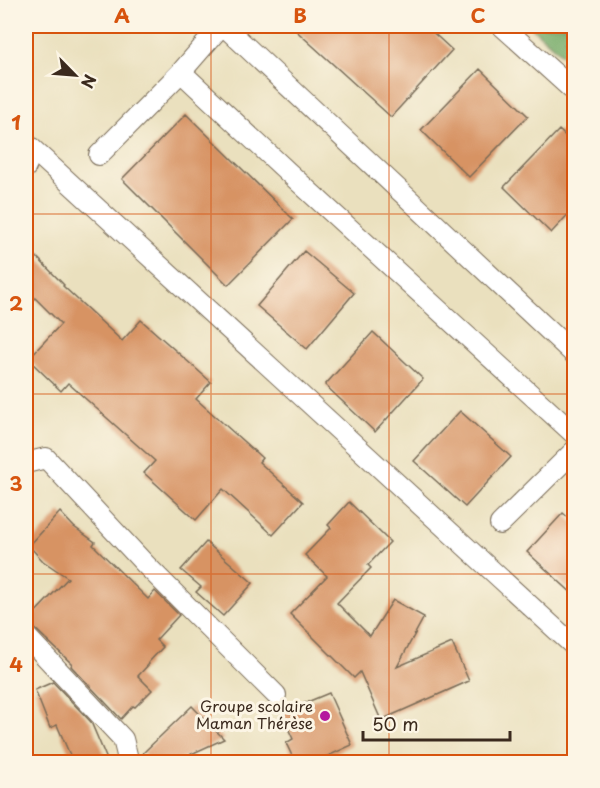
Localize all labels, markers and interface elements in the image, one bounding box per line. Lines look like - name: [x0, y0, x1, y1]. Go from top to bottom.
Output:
- text: A: [114, 0, 130, 30]
- text: B: [293, 0, 307, 30]
- text: C: [470, 0, 486, 30]
- north arrow: [45, 45, 105, 105]
- text: N: [76, 71, 103, 93]
- text: 1: [11, 107, 21, 137]
- text: 2: [9, 288, 23, 318]
- text: 3: [9, 468, 23, 498]
- text: 4: [9, 649, 23, 679]
- place label: Groupe scolaire Maman Thérèse: [196, 694, 313, 734]
- scale bar: [363, 704, 510, 742]
- marker: Groupe scolaire Maman Thérèse: [318, 709, 332, 723]
- text: 50 m: [372, 710, 419, 737]

